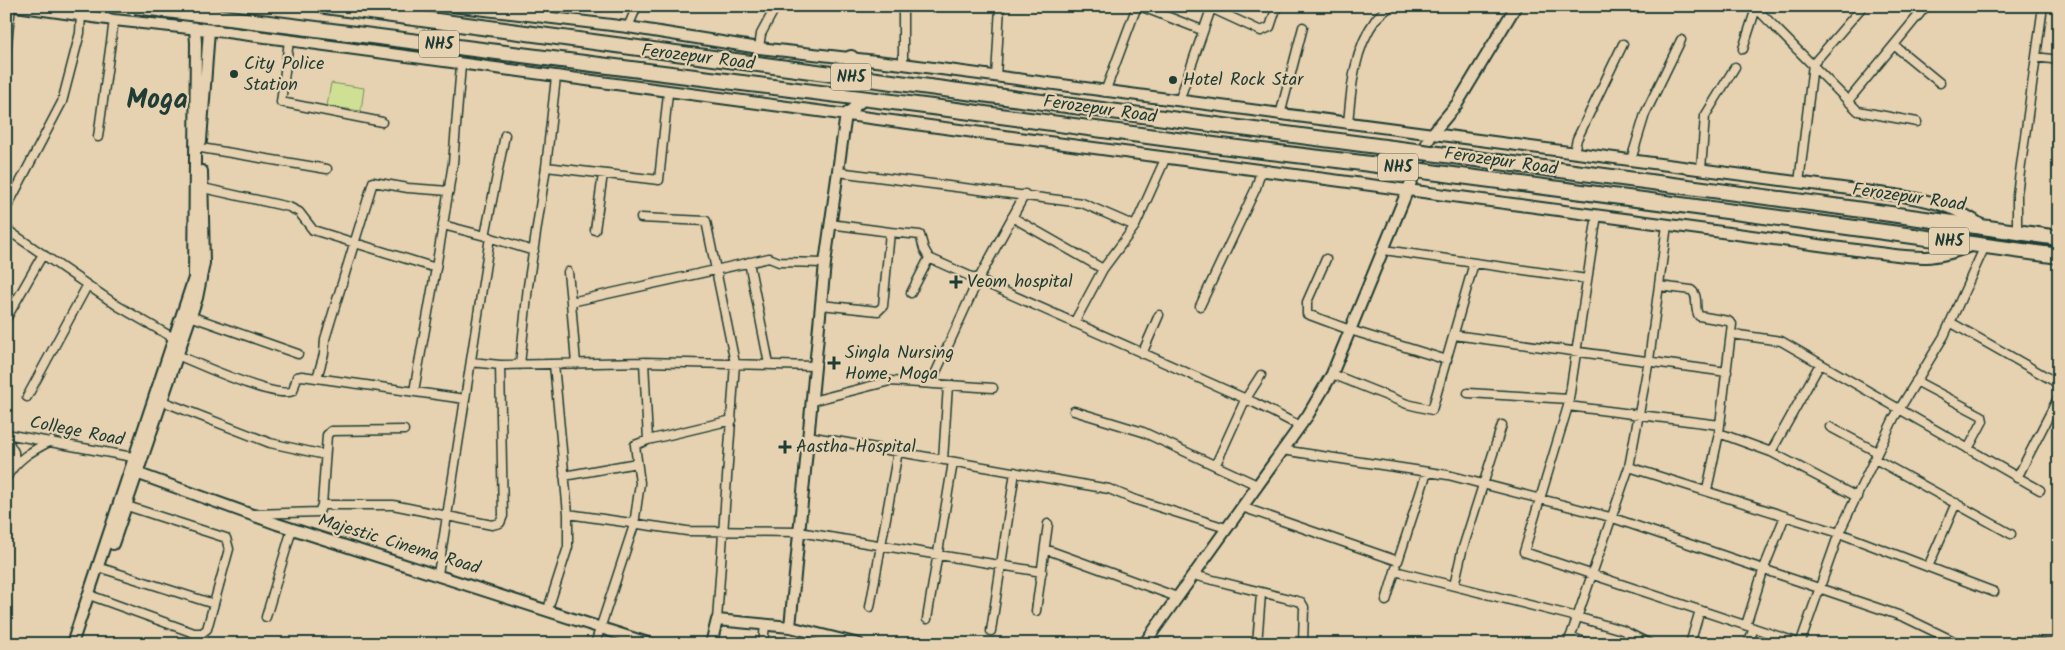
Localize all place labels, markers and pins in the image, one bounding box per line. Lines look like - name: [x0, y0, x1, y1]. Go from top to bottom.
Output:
- place label: City Police Station: [244, 50, 324, 100]
- place label: Hotel Rock Star: [1183, 66, 1304, 95]
- marker: City Police Station: [228, 68, 240, 80]
- marker: Hotel Rock Star: [1167, 74, 1179, 86]
- place label: Veom hospital: [967, 268, 1073, 297]
- marker: Veom hospital: [949, 275, 963, 289]
- place label: Singla Nursing Home, Moga: [845, 339, 954, 389]
- marker: Singla Nursing Home, Moga: [827, 356, 841, 370]
- place label: Aastha Hospital: [796, 433, 917, 462]
- marker: Aastha Hospital: [778, 440, 792, 454]

